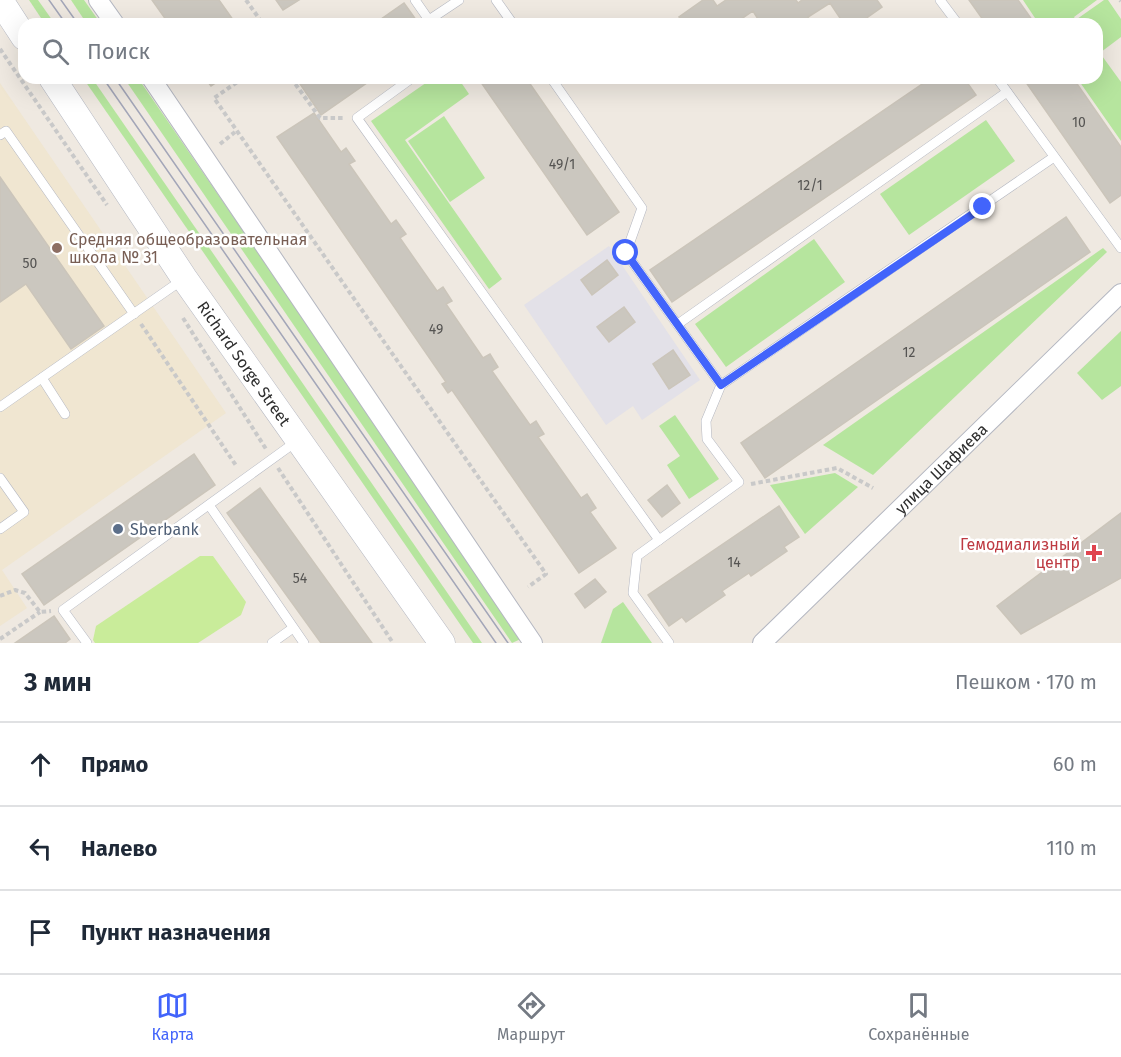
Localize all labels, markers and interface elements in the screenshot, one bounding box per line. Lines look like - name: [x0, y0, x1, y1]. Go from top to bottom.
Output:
- search box: [18, 18, 1103, 84]
- icon: search: [39, 35, 72, 68]
- text: Поиск: [87, 38, 150, 65]
- house number: 10: [1072, 114, 1086, 131]
- house number: 49/1: [549, 156, 575, 173]
- house number: 12/1: [797, 177, 823, 194]
- route end: [969, 193, 995, 219]
- place label: Средняя общеобразовательная школа № 31: [69, 230, 307, 267]
- route start: [612, 239, 638, 265]
- marker: Средняя общеобразовательная школа № 31: [50, 241, 64, 255]
- house number: 50: [23, 255, 38, 272]
- street label: Richard Sorge Street: [193, 298, 294, 430]
- house number: 49: [429, 321, 443, 338]
- house number: 12: [903, 344, 916, 361]
- street label: улица Шафиева: [891, 420, 991, 518]
- place label: Sberbank: [130, 520, 200, 539]
- marker: Sberbank: [111, 522, 125, 536]
- place label: Гемодиализный центр: [960, 535, 1080, 572]
- marker: Гемодиализный центр: [1085, 544, 1103, 562]
- house number: 14: [727, 554, 741, 571]
- house number: 54: [293, 570, 308, 587]
- text: 3 мин: [24, 667, 92, 698]
- text: Пешком · 170 m: [955, 670, 1097, 694]
- icon: ahead: [24, 748, 57, 781]
- text: Прямо: [81, 751, 148, 778]
- text: 60 m: [1053, 752, 1097, 776]
- icon: left: [24, 832, 57, 865]
- text: Налево: [81, 835, 157, 862]
- text: 110 m: [1046, 836, 1097, 860]
- icon: arrive: [24, 916, 57, 949]
- text: Пункт назначения: [81, 919, 271, 946]
- tab: Карта: [152, 989, 194, 1044]
- tab: Маршрут: [497, 989, 565, 1044]
- tab: Сохранённые: [868, 989, 969, 1044]

